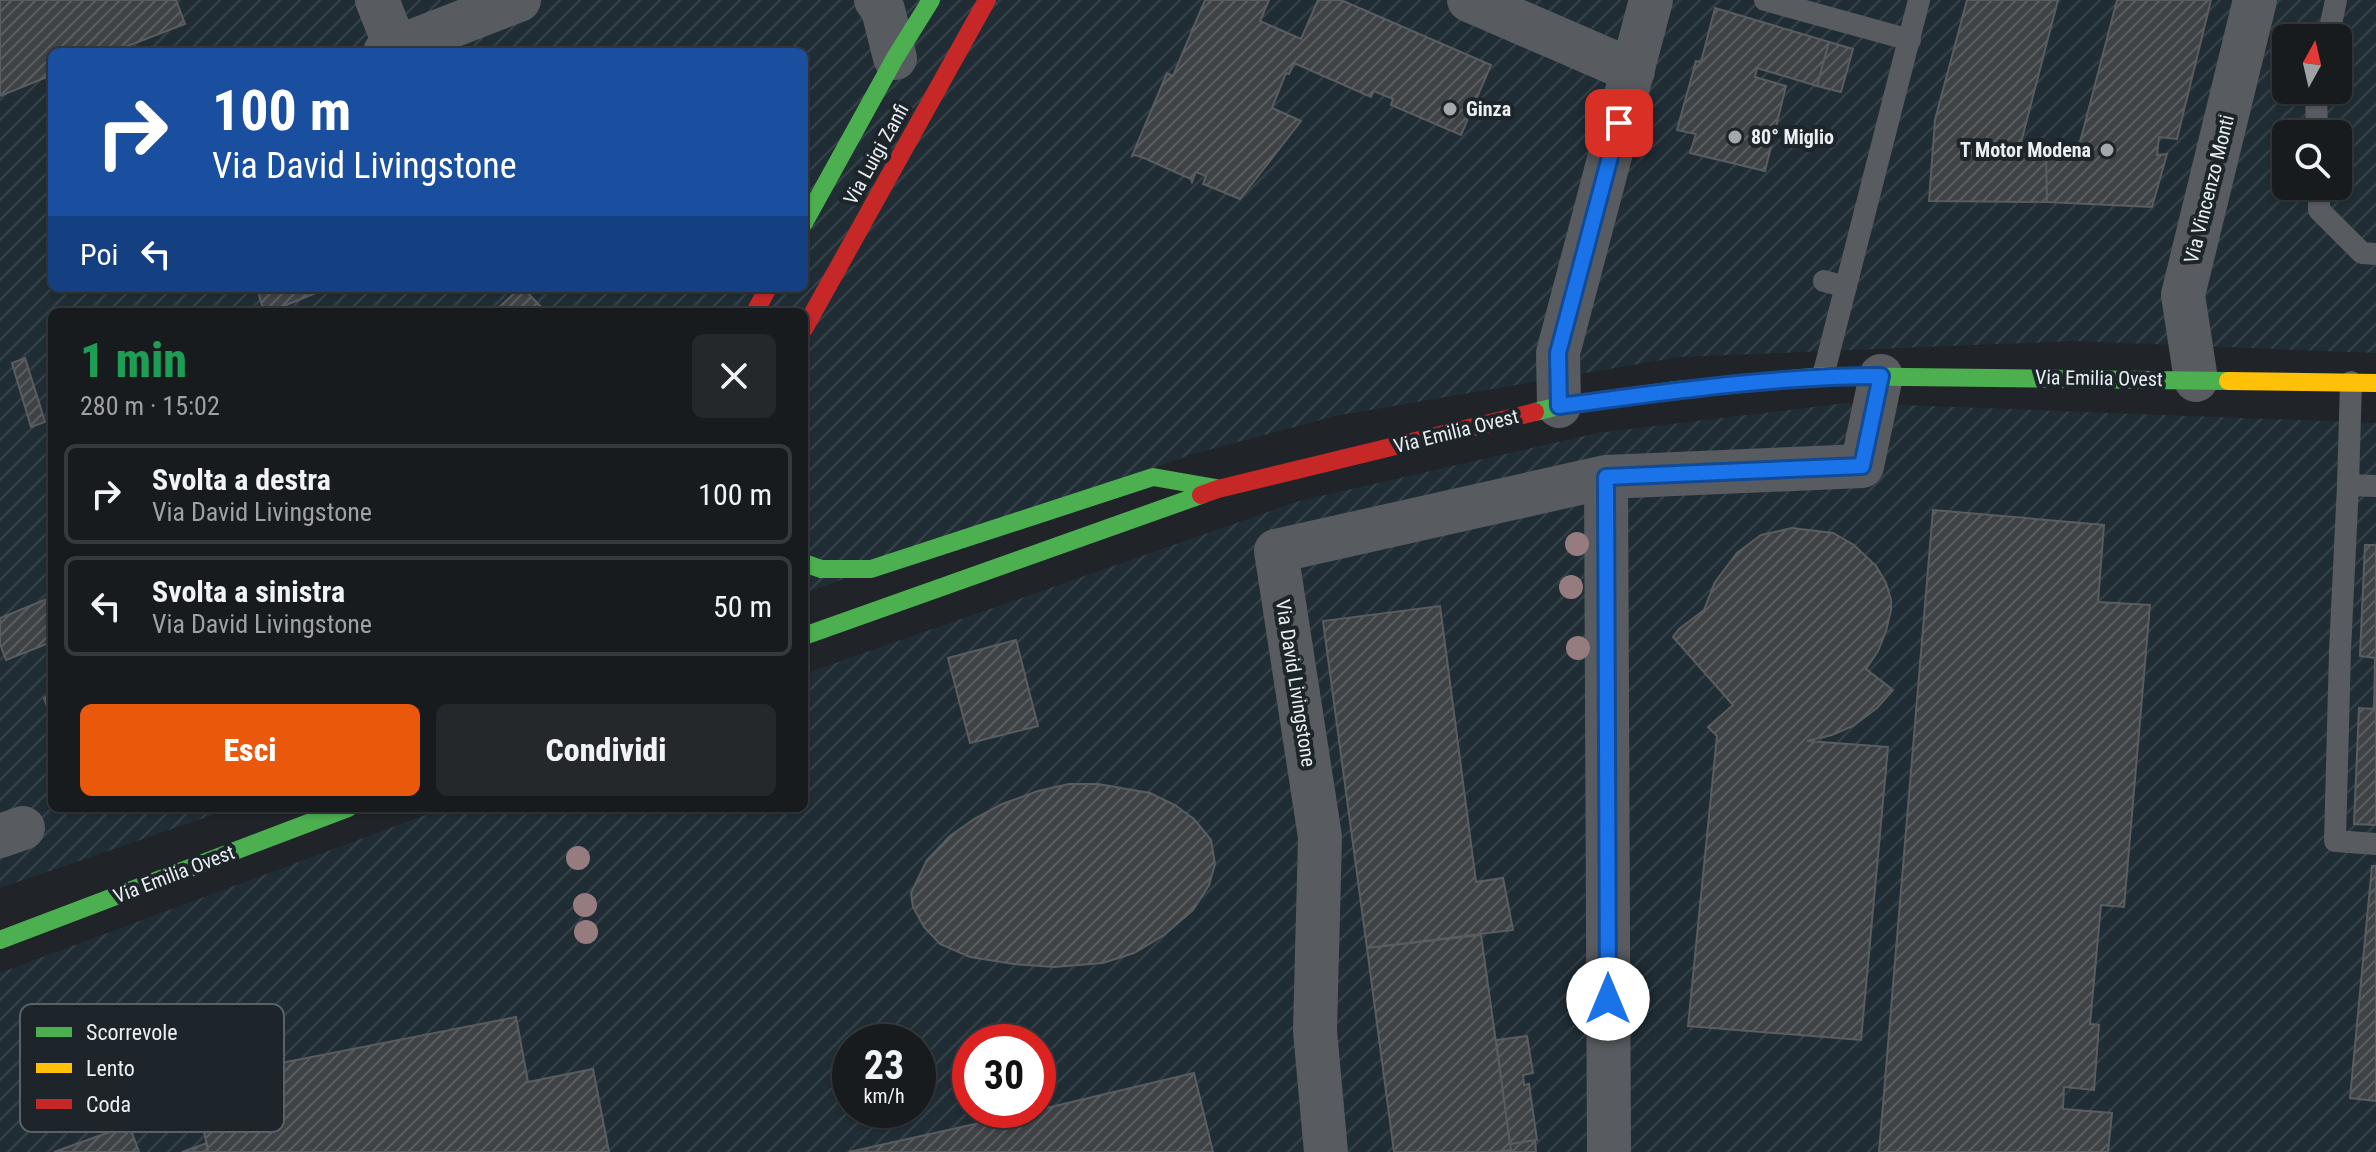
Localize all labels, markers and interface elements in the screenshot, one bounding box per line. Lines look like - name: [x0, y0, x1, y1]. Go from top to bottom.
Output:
- north arrow: [2272, 24, 2352, 104]
- map controls: [2272, 24, 2352, 200]
- text: 100 m: [212, 78, 351, 144]
- icon: right: [80, 80, 184, 184]
- pin: [1585, 89, 1653, 157]
- place label: Ginza: [1466, 97, 1511, 121]
- street label: Via Luigi Zanfi: [838, 99, 914, 209]
- marker: Ginza: [1441, 100, 1459, 118]
- icon: arrive: [1597, 101, 1641, 145]
- street label: Via Vincenzo Monti: [2179, 112, 2239, 266]
- button: search: [2272, 120, 2352, 200]
- place label: 80° Miglio: [1751, 125, 1834, 149]
- marker: 80° Miglio: [1726, 128, 1744, 146]
- place label: T Motor Modena: [1960, 138, 2091, 162]
- marker: T Motor Modena: [2098, 141, 2116, 159]
- text: Via David Livingstone: [212, 145, 517, 187]
- icon: left: [134, 232, 178, 276]
- text: Poi: [80, 237, 118, 272]
- text: 1 min: [80, 332, 187, 389]
- button: close: [692, 334, 776, 418]
- street label: Via Emilia Ovest: [2035, 365, 2163, 391]
- text: 280 m · 15:02: [80, 391, 220, 421]
- street label: Via Emilia Ovest: [1391, 404, 1521, 458]
- text: Svolta a destra: [152, 462, 331, 497]
- icon: right: [84, 472, 128, 516]
- text: 100 m: [698, 477, 772, 512]
- text: Via David Livingstone: [152, 497, 372, 527]
- text: Svolta a sinistra: [152, 574, 345, 609]
- icon: left: [84, 584, 128, 628]
- text: 50 m: [713, 589, 772, 624]
- street label: Via David Livingstone: [1271, 598, 1321, 768]
- text: Via David Livingstone: [152, 609, 372, 639]
- button: Esci: [80, 704, 420, 796]
- button: Condividi: [436, 704, 776, 796]
- street label: Via Emilia Ovest: [110, 840, 238, 908]
- position arrow: [1566, 957, 1650, 1041]
- legend: [20, 1004, 284, 1132]
- text: Scorrevole: [86, 1020, 178, 1045]
- speed limit sign: 30: [952, 1024, 1056, 1128]
- text: 23: [864, 1042, 904, 1089]
- text: Lento: [86, 1056, 135, 1081]
- text: km/h: [863, 1084, 905, 1108]
- text: Coda: [86, 1092, 131, 1117]

